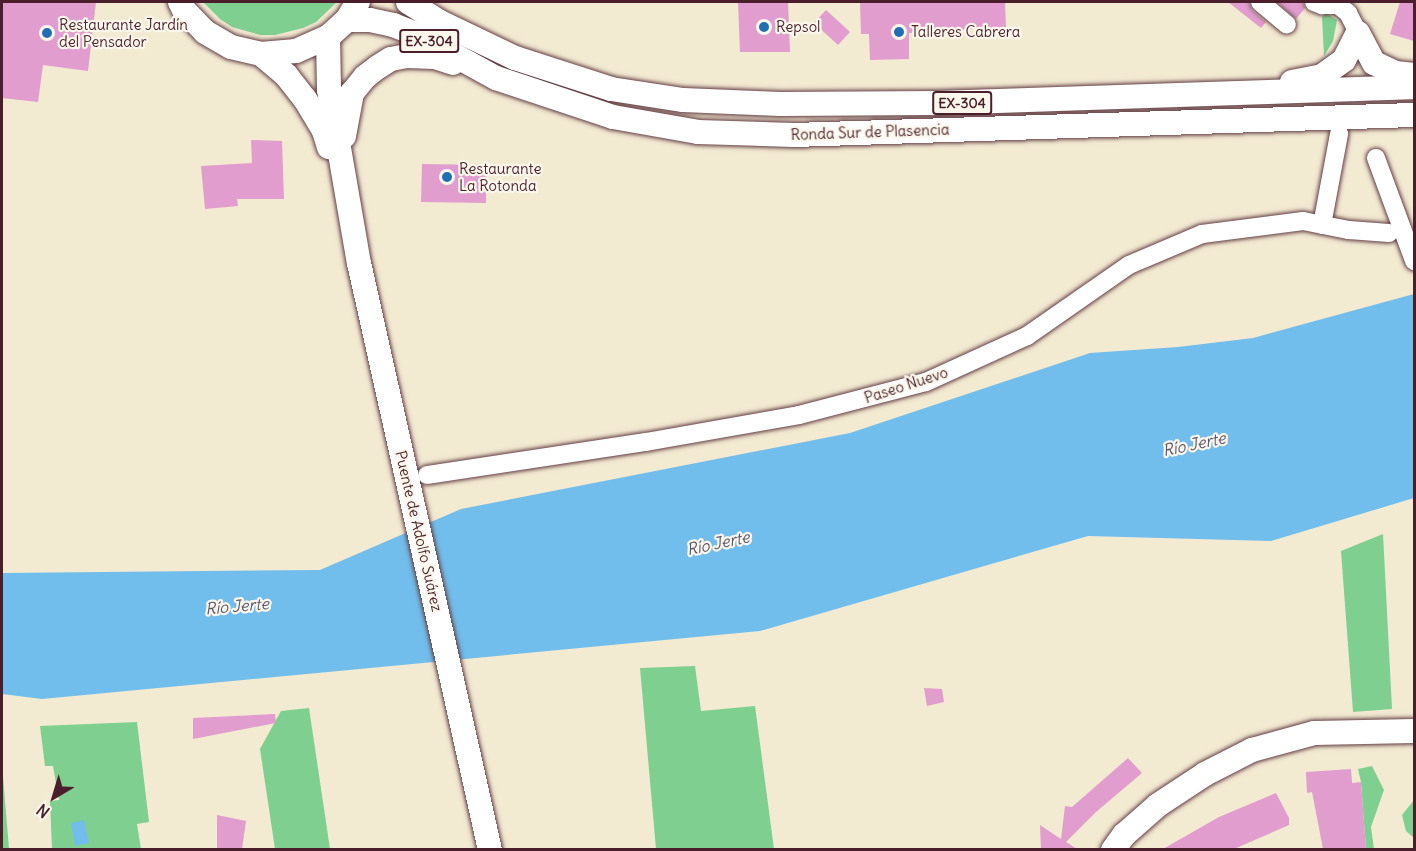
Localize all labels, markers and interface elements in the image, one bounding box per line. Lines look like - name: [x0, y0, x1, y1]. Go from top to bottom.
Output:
- place label: Restaurante Jardín del Pensador: [59, 15, 188, 50]
- place label: Repsol: [776, 18, 820, 36]
- marker: Repsol: [757, 20, 771, 34]
- place label: Talleres Cabrera: [911, 23, 1020, 41]
- marker: Talleres Cabrera: [892, 25, 906, 39]
- marker: Restaurante Jardín del Pensador: [40, 26, 54, 40]
- road number: EX-304: [399, 30, 459, 52]
- road number: EX-304: [932, 92, 992, 114]
- street label: Ronda Sur de Plasencia: [790, 120, 950, 144]
- place label: Restaurante La Rotonda: [459, 159, 541, 194]
- marker: Restaurante La Rotonda: [440, 170, 454, 184]
- street label: Paseo Nuevo: [862, 363, 950, 407]
- water label: Río Jerte: [1161, 428, 1227, 460]
- street label: Puente de Adolfo Suárez: [392, 449, 446, 613]
- water label: Río Jerte: [685, 527, 751, 559]
- water label: Río Jerte: [204, 594, 270, 618]
- north arrow: [24, 767, 84, 827]
- text: N: [32, 800, 53, 822]

